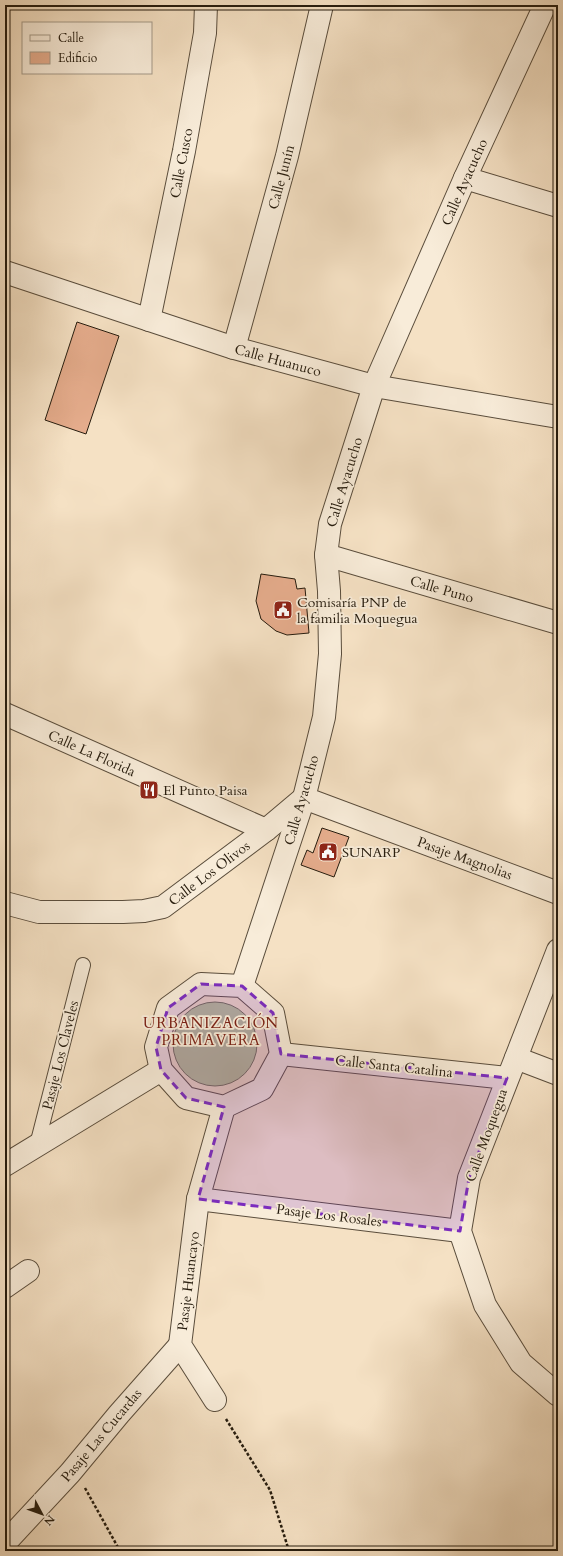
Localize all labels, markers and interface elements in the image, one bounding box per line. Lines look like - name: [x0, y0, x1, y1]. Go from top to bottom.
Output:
- legend: [22, 22, 152, 74]
- text: Calle: [58, 30, 84, 46]
- text: Edificio: [58, 50, 98, 66]
- street label: Calle Cusco: [165, 126, 198, 200]
- street label: Calle Ayacucho: [437, 135, 492, 229]
- street label: Calle Junín: [264, 143, 299, 212]
- street label: Calle Huanuco: [232, 340, 324, 381]
- street label: Calle Ayacucho: [322, 434, 367, 529]
- street label: Calle Puno: [408, 571, 476, 608]
- place label: Comisaría PNP de la familia Moquegua: [297, 593, 418, 628]
- public building icon: Comisaría PNP de la familia Moquegua: [272, 599, 294, 621]
- street label: Calle La Florida: [45, 726, 139, 781]
- street label: Calle Ayacucho: [280, 752, 324, 848]
- restaurant icon: El Punto Paisa: [138, 779, 160, 801]
- place label: El Punto Paisa: [163, 781, 248, 800]
- street label: Pasaje Magnolias: [415, 832, 515, 885]
- street label: Calle Los Olivos: [165, 836, 254, 910]
- public building icon: SUNARP: [317, 841, 339, 863]
- place label: SUNARP: [342, 843, 400, 862]
- street label: Pasaje Los Claveles: [38, 998, 83, 1112]
- district label: URBANIZACIÓN PRIMAVERA: [143, 1013, 279, 1050]
- street label: Calle Santa Catalina: [334, 1051, 454, 1082]
- street label: Calle Moquegua: [461, 1086, 512, 1184]
- street label: Pasaje Los Rosales: [275, 1200, 383, 1231]
- street label: Pasaje Huancayo: [173, 1230, 204, 1332]
- street label: Pasaje Las Cucardas: [57, 1384, 146, 1486]
- north arrow: [22, 1494, 62, 1534]
- text: N: [40, 1512, 58, 1529]

